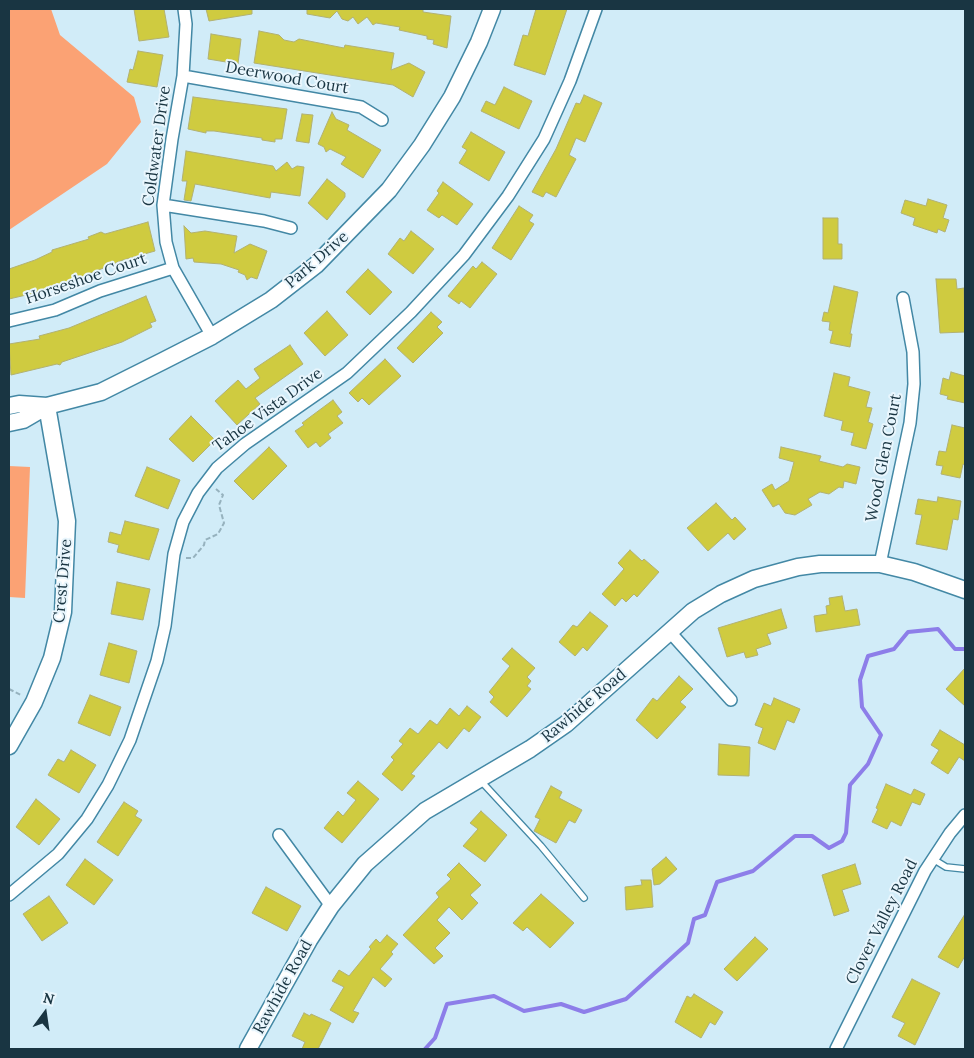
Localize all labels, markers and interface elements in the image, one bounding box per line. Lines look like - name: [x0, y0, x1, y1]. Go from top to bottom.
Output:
- street label: Deerwood Court: [224, 58, 350, 98]
- street label: Coldwater Drive: [139, 85, 175, 207]
- street label: Park Drive: [281, 227, 353, 293]
- street label: Horseshoe Court: [23, 249, 149, 309]
- street label: Tahoe Vista Drive: [209, 364, 327, 456]
- street label: Wood Glen Court: [862, 392, 906, 524]
- street label: Crest Drive: [50, 538, 76, 624]
- street label: Rawhide Road: [538, 665, 630, 747]
- street label: Clover Valley Road: [842, 856, 922, 988]
- street label: Rawhide Road: [249, 937, 317, 1037]
- north arrow: [20, 988, 70, 1038]
- text: N: [41, 988, 56, 1008]

